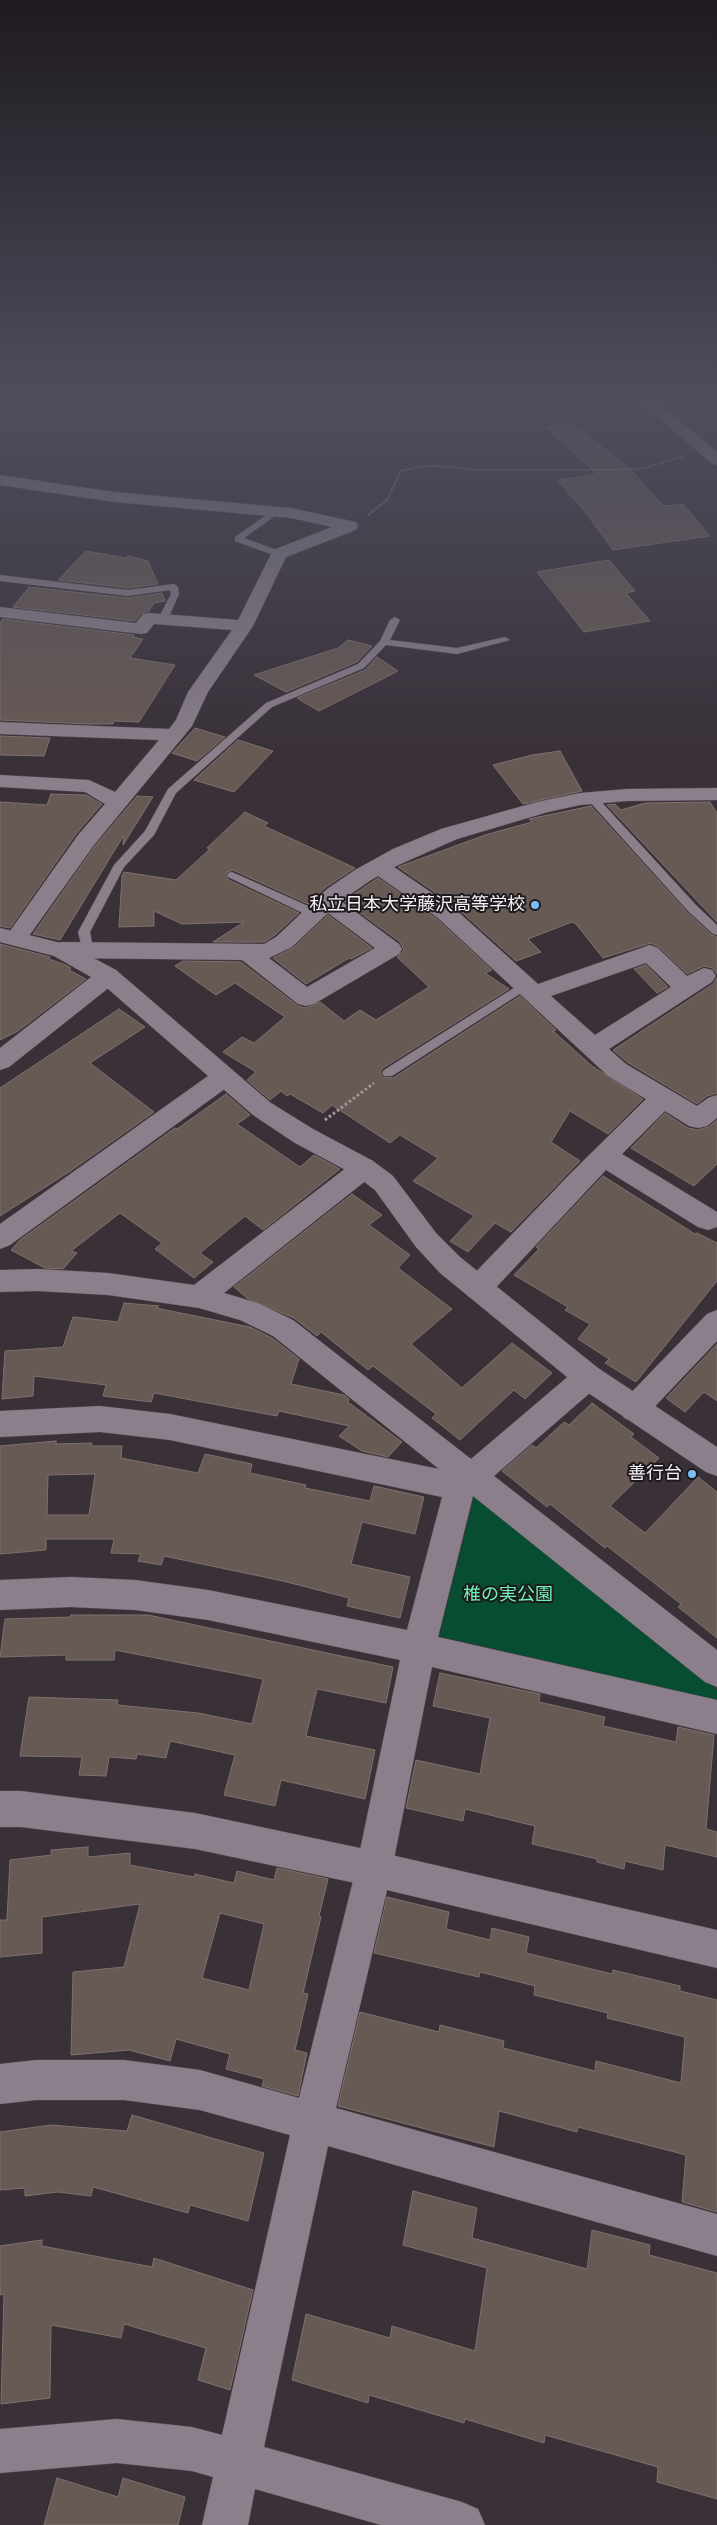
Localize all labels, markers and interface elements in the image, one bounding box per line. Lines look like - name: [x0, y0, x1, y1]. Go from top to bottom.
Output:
- place label: 私立日本大学藤沢高等学校: [309, 894, 525, 916]
- marker: 私立日本大学藤沢高等学校: [529, 899, 541, 911]
- place label: 善行台: [628, 1463, 682, 1485]
- marker: 善行台: [686, 1468, 698, 1480]
- park label: 椎の実公園: [463, 1584, 553, 1606]

